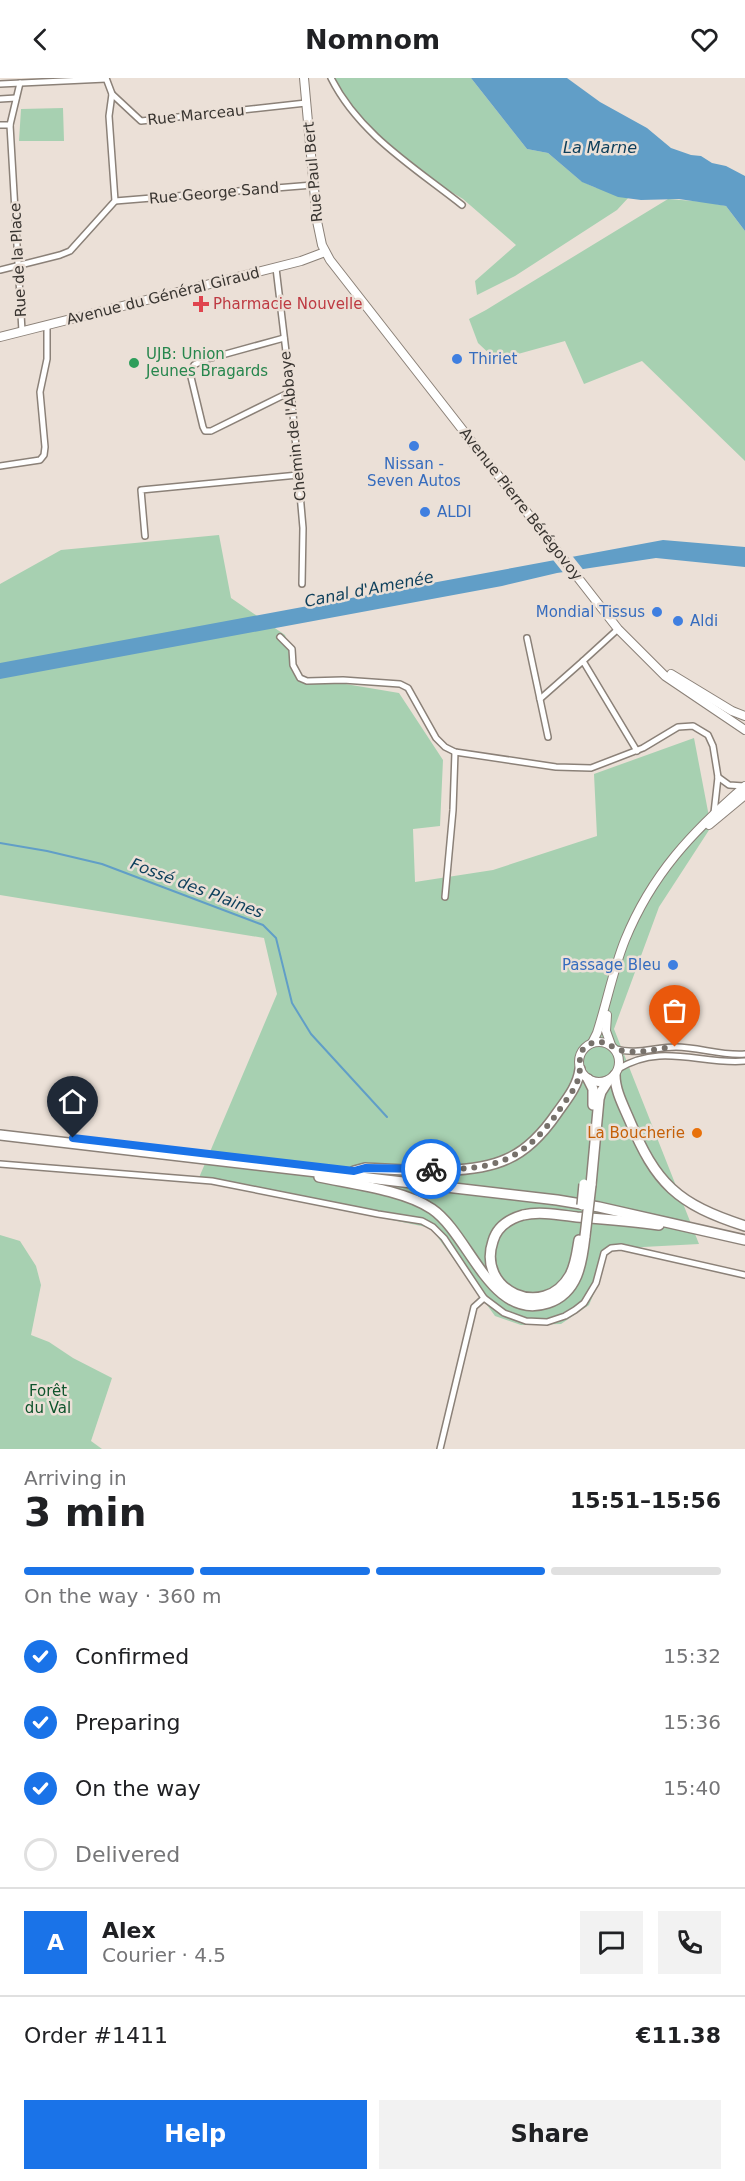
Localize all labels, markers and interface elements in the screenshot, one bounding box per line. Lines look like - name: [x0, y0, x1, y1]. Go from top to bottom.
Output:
- icon: back: [24, 23, 57, 56]
- icon: heart: [688, 23, 721, 56]
- text: Nomnom: [305, 24, 440, 55]
- street label: Rue Marceau: [147, 101, 245, 129]
- street label: Rue Paul Bert: [300, 121, 326, 223]
- water label: La Marne: [563, 138, 637, 157]
- street label: Rue George Sand: [148, 178, 280, 208]
- street label: Rue de la Place: [6, 202, 30, 318]
- street label: Avenue du Général Giraud: [65, 263, 261, 329]
- place label: Pharmacie Nouvelle: [213, 295, 362, 313]
- marker: Pharmacie Nouvelle: [194, 297, 208, 311]
- place label: UJB: Union Jeunes Bragards: [145, 345, 268, 380]
- street label: Chemin de l'Abbaye: [276, 350, 310, 502]
- place label: Thiriet: [468, 350, 517, 368]
- marker: Thiriet: [450, 352, 464, 366]
- marker: UJB: Union Jeunes Bragards: [127, 356, 141, 370]
- street label: Avenue Pierre Bérégovoy: [456, 424, 586, 584]
- marker: Nissan - Seven Autos: [407, 439, 421, 453]
- place label: Nissan - Seven Autos: [367, 455, 461, 490]
- place label: ALDI: [437, 503, 472, 521]
- marker: ALDI: [418, 505, 432, 519]
- water label: Canal d'Amenée: [303, 567, 435, 611]
- place label: Mondial Tissus: [536, 603, 645, 621]
- marker: Mondial Tissus: [650, 605, 664, 619]
- place label: Aldi: [690, 612, 718, 630]
- marker: Aldi: [671, 614, 685, 628]
- water label: Fossé des Plaines: [128, 854, 266, 922]
- place label: Passage Bleu: [562, 956, 661, 974]
- marker: Passage Bleu: [666, 958, 680, 972]
- pin: [649, 985, 700, 1047]
- icon: bag: [658, 994, 691, 1027]
- pin: [47, 1076, 98, 1138]
- icon: home: [56, 1085, 89, 1118]
- place label: La Boucherie: [587, 1124, 685, 1142]
- marker: La Boucherie: [690, 1126, 704, 1140]
- courier: [401, 1139, 461, 1199]
- icon: bike: [415, 1153, 448, 1186]
- park label: Forêt du Val: [25, 1382, 71, 1417]
- text: Arriving in: [24, 1466, 127, 1490]
- text: 15:51–15:56: [570, 1488, 721, 1513]
- text: 3 min: [24, 1490, 146, 1535]
- text: On the way · 360 m: [24, 1584, 222, 1608]
- icon: check: [24, 1640, 57, 1673]
- text: Confirmed: [75, 1644, 189, 1669]
- text: 15:32: [663, 1644, 721, 1668]
- icon: check: [24, 1706, 57, 1739]
- text: Preparing: [75, 1710, 181, 1735]
- text: 15:36: [663, 1710, 721, 1734]
- icon: check: [24, 1772, 57, 1805]
- text: On the way: [75, 1776, 201, 1801]
- text: 15:40: [663, 1776, 721, 1800]
- text: Delivered: [75, 1842, 180, 1867]
- button: chat: [580, 1911, 643, 1974]
- button: phone: [658, 1911, 721, 1974]
- text: Alex: [102, 1918, 156, 1943]
- text: A: [47, 1930, 64, 1955]
- text: Courier · 4.5: [102, 1943, 226, 1967]
- text: Order #1411: [24, 2023, 168, 2048]
- text: €11.38: [636, 2023, 721, 2048]
- button: Help: [24, 2100, 367, 2169]
- button: Share: [379, 2100, 721, 2169]

